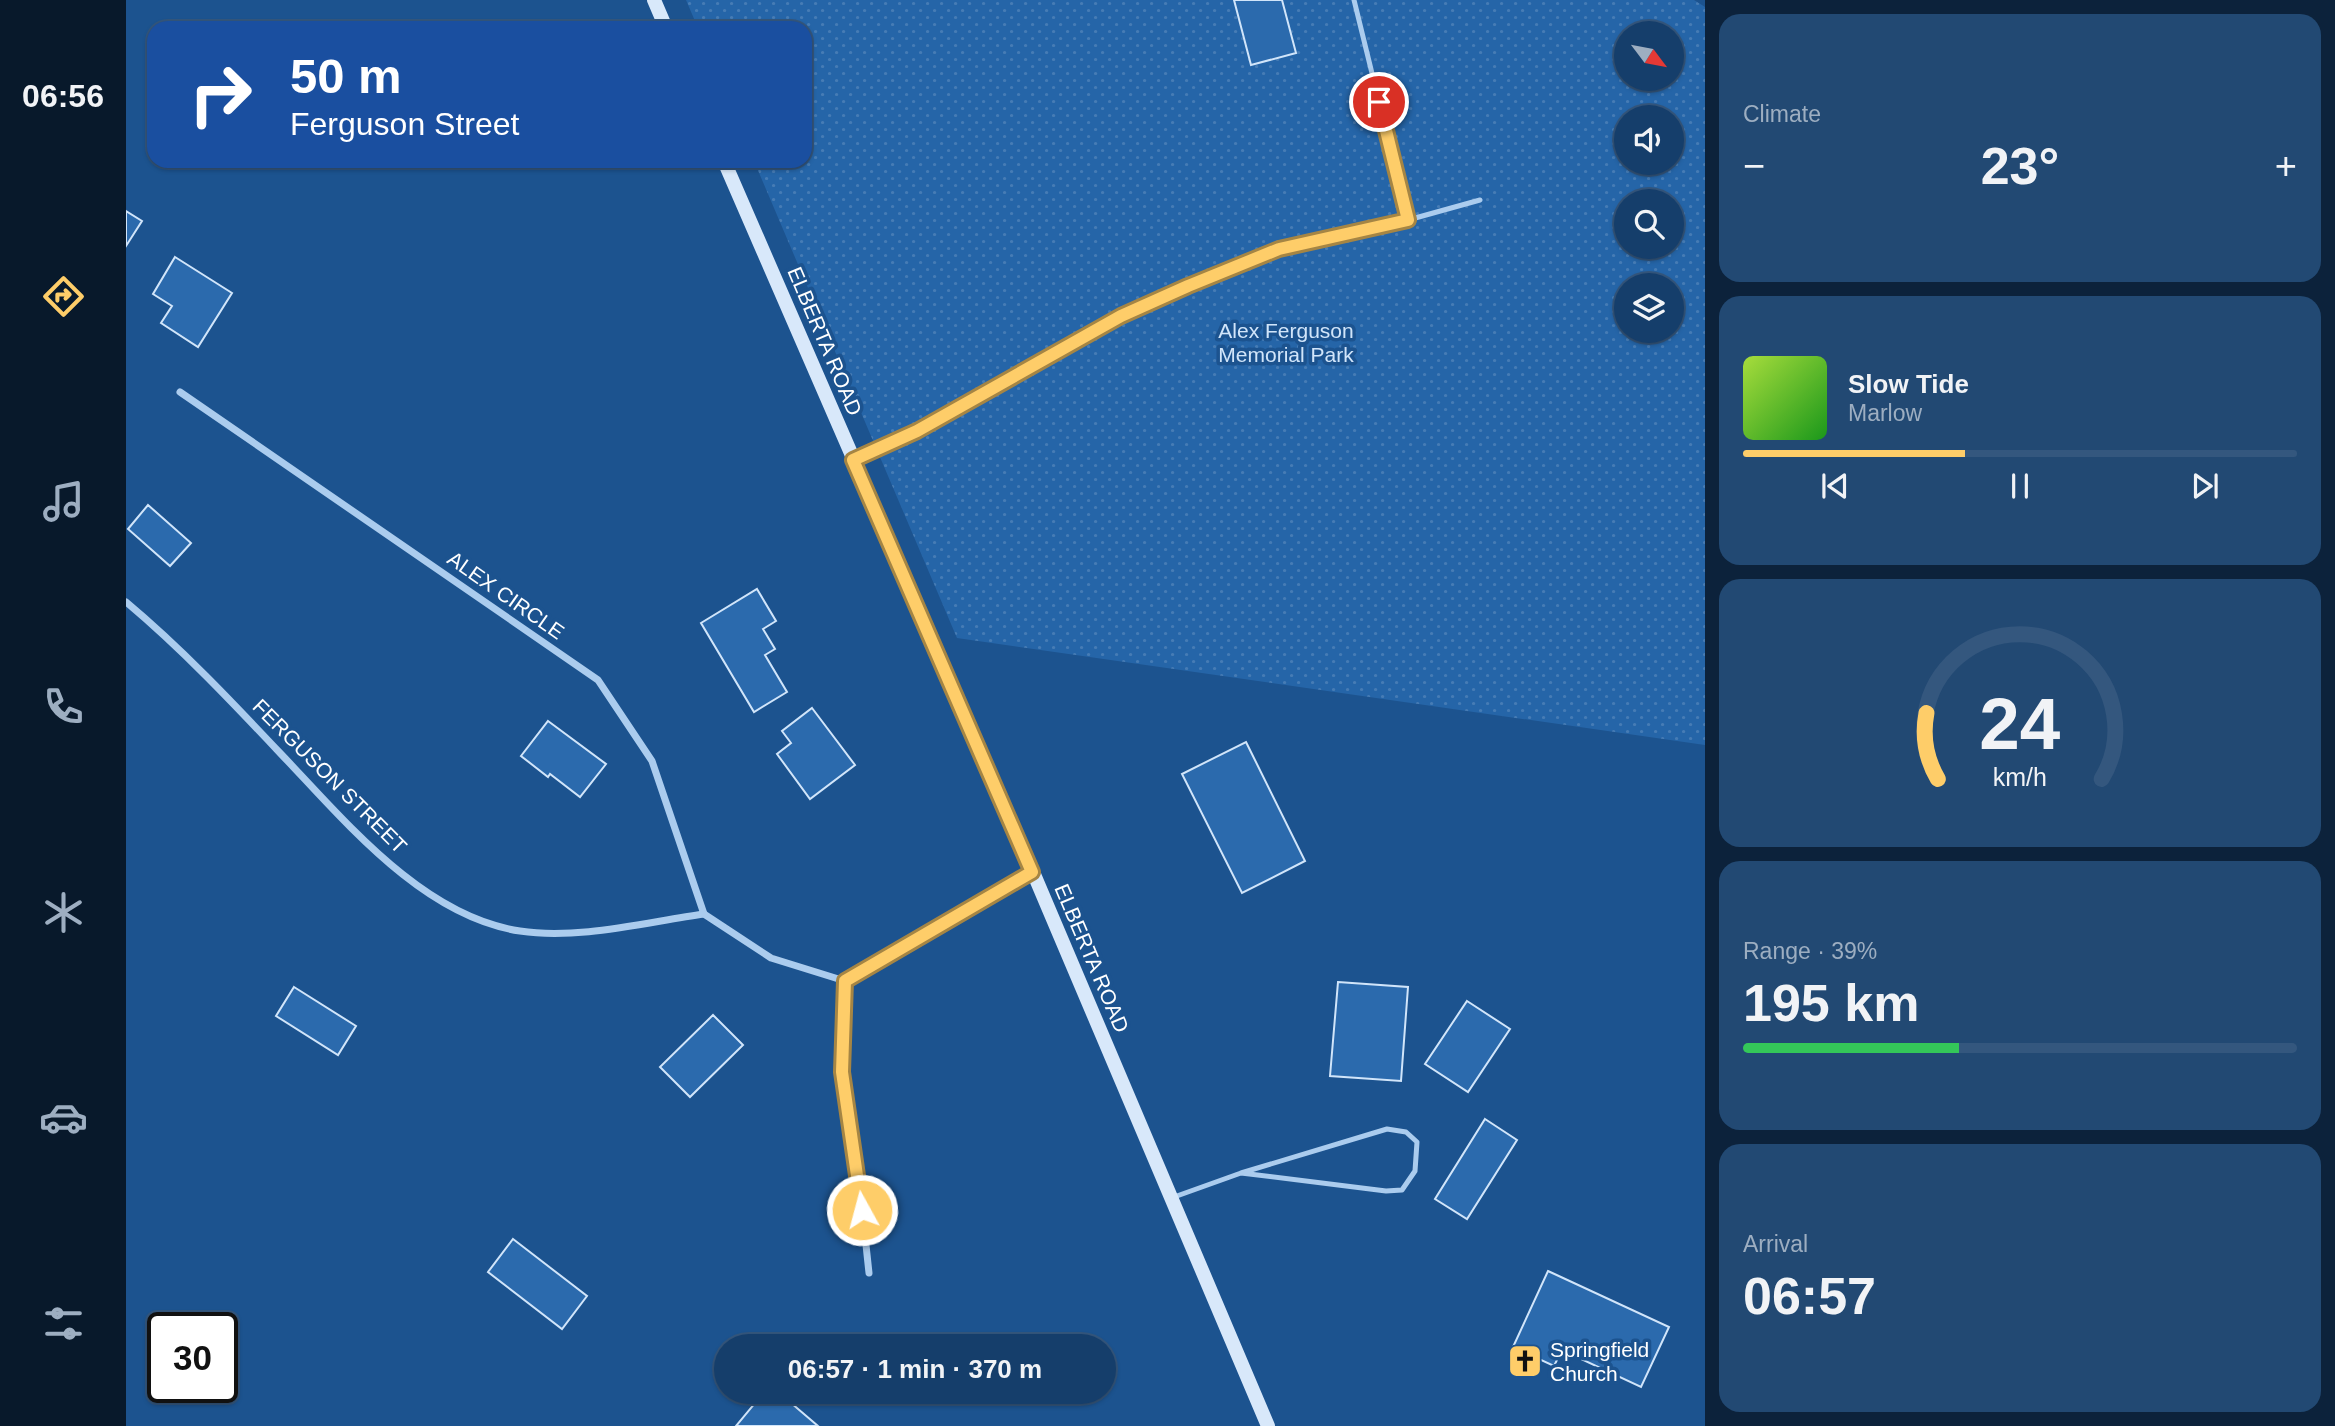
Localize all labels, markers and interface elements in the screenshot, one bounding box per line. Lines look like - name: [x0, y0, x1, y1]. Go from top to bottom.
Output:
- north arrow: [1614, 21, 1684, 91]
- map controls: [1614, 21, 1684, 343]
- icon: right: [175, 49, 266, 140]
- text: 50 m: [290, 49, 402, 103]
- pin: [1349, 72, 1409, 132]
- text: 06:56: [22, 78, 104, 114]
- icon: arrive: [1360, 83, 1398, 121]
- text: Climate: [1743, 101, 1821, 127]
- button: sound: [1614, 105, 1684, 175]
- text: Ferguson Street: [290, 106, 519, 142]
- text: 23°: [1981, 137, 2059, 195]
- text: −: [1743, 145, 1765, 187]
- text: +: [2275, 145, 2297, 187]
- button: search: [1614, 189, 1684, 259]
- street label: ELBERTA ROAD: [783, 263, 867, 419]
- icon: directions: [39, 272, 88, 321]
- button: layers: [1614, 273, 1684, 343]
- park label: Alex Ferguson Memorial Park: [1218, 319, 1354, 366]
- text: Slow Tide: [1848, 369, 1969, 399]
- text: Marlow: [1848, 400, 1922, 426]
- icon: previous: [1816, 467, 1854, 505]
- icon: pause: [2001, 467, 2039, 505]
- icon: next: [2186, 467, 2224, 505]
- icon: music: [39, 477, 88, 526]
- street label: ALEX CIRCLE: [443, 546, 569, 644]
- icon: phone: [39, 682, 88, 731]
- text: 24: [1980, 683, 2061, 764]
- street label: FERGUSON STREET: [248, 694, 412, 858]
- text: km/h: [1993, 763, 2047, 791]
- street label: ELBERTA ROAD: [1050, 880, 1134, 1036]
- icon: climate: [39, 888, 88, 937]
- text: Range · 39%: [1743, 938, 1877, 964]
- text: 195 km: [1743, 974, 1919, 1032]
- icon: car: [39, 1093, 88, 1142]
- position arrow: [825, 1173, 899, 1247]
- text: Arrival: [1743, 1231, 1808, 1257]
- text: 06:57: [1743, 1267, 1876, 1325]
- icon: filters: [39, 1299, 88, 1348]
- speed limit sign: 30: [147, 1312, 238, 1403]
- place label: Springfield Church: [1550, 1338, 1649, 1385]
- church icon: Springfield Church: [1506, 1342, 1544, 1380]
- text: 06:57 · 1 min · 370 m: [788, 1354, 1042, 1384]

